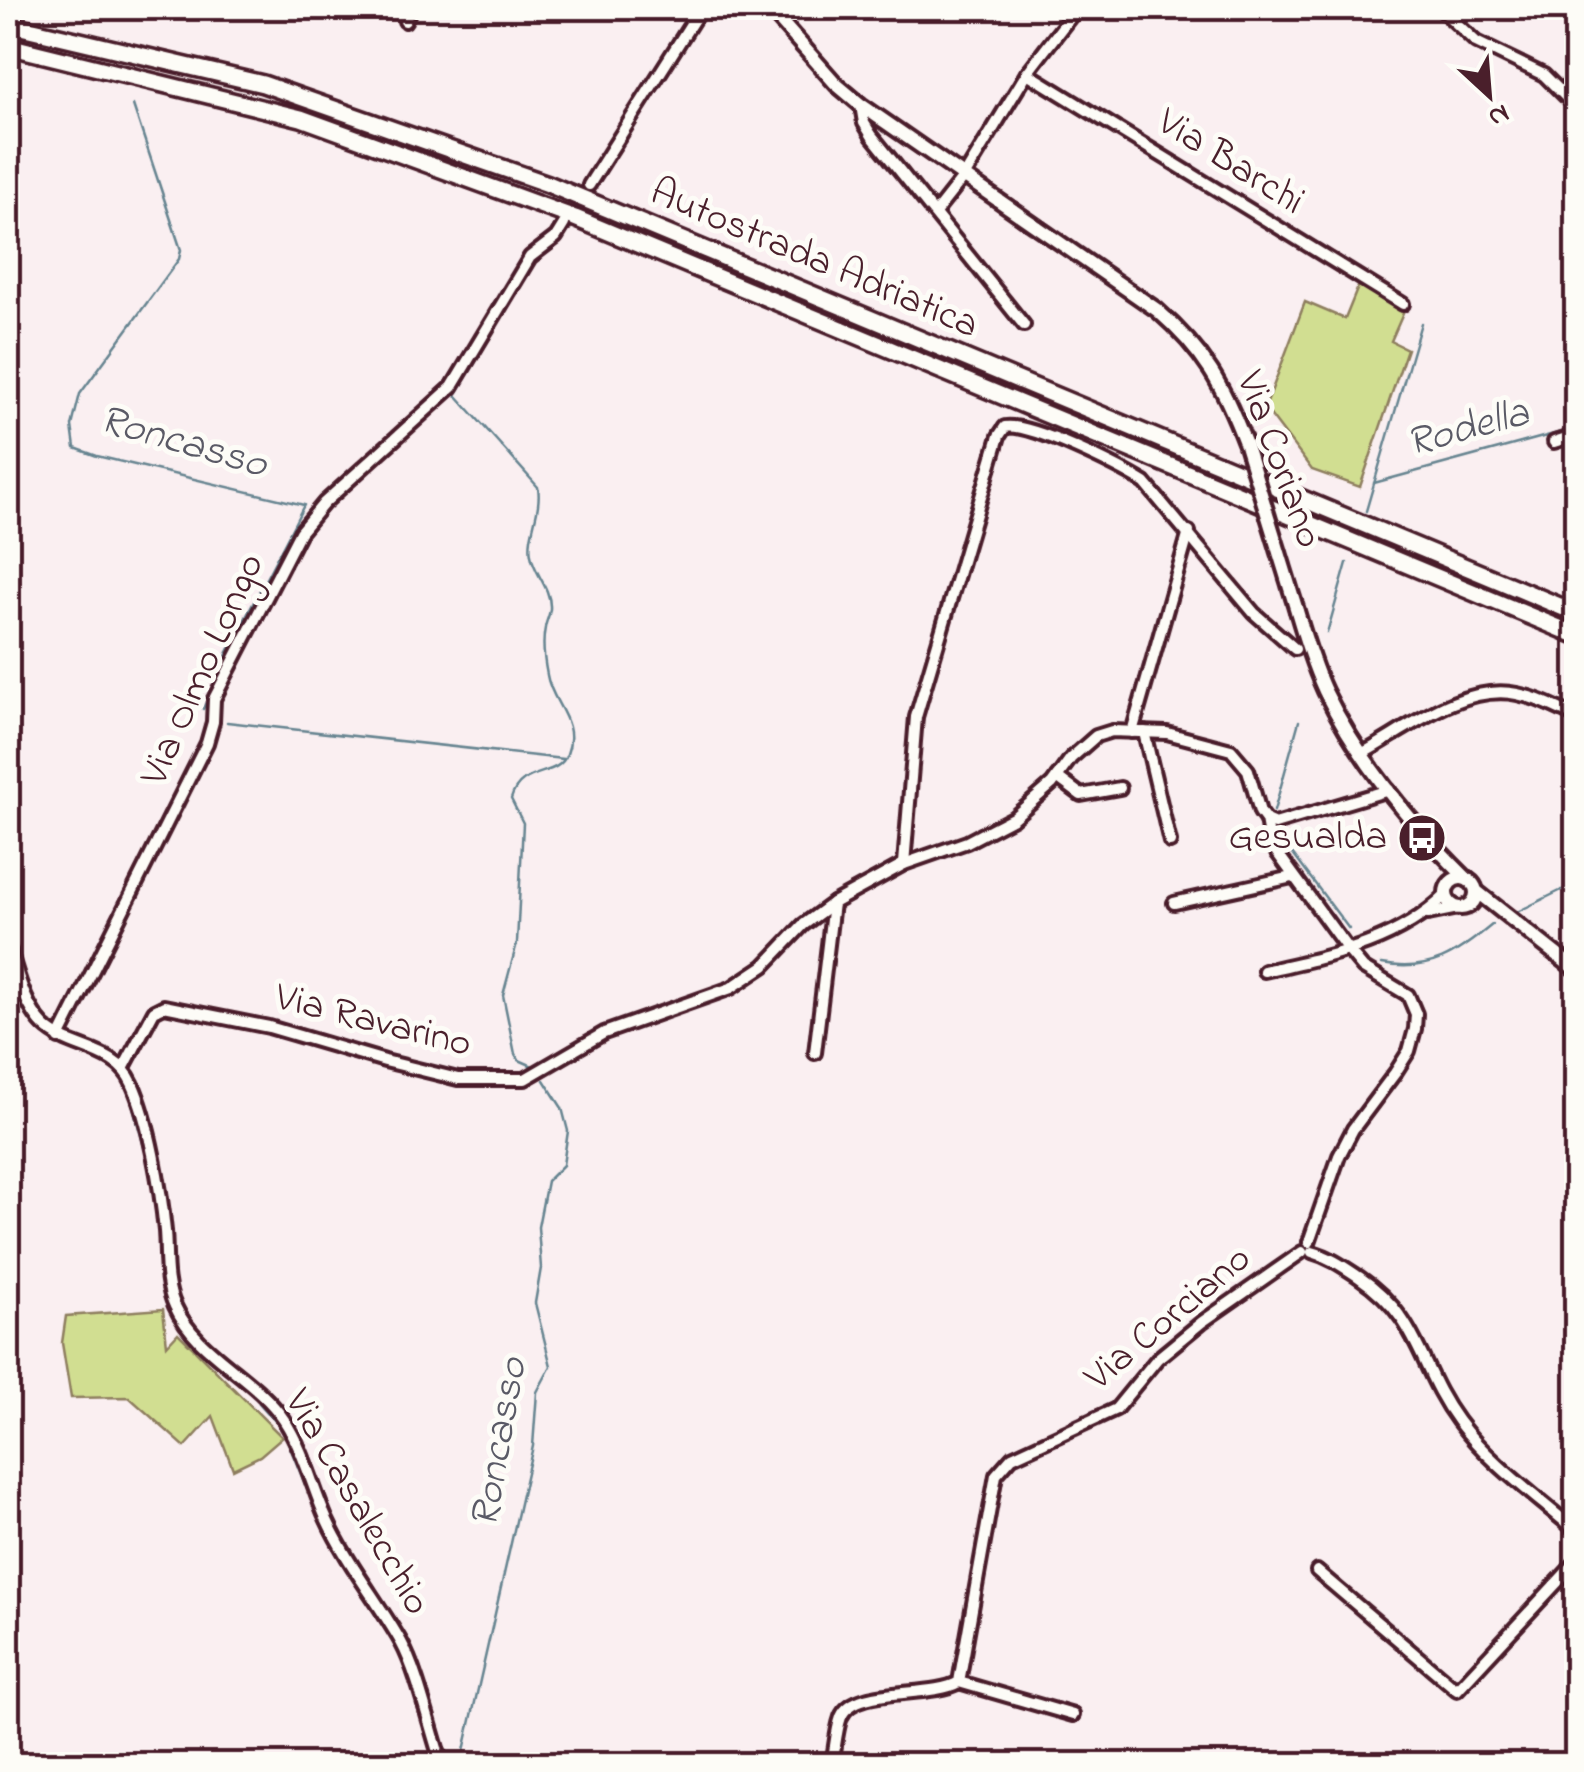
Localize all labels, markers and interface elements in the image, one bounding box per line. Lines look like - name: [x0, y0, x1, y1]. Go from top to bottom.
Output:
- north arrow: [1439, 45, 1539, 145]
- text: N: [1481, 92, 1516, 137]
- street label: Via Barchi: [1144, 94, 1315, 232]
- street label: Autostrada Adriatica: [641, 164, 987, 356]
- street label: Via Coriano: [1218, 362, 1337, 557]
- water label: Rodella: [1400, 383, 1537, 475]
- water label: Roncasso: [92, 390, 275, 496]
- street label: Via Olmo Longo: [126, 544, 281, 796]
- place label: Gesualda: [1228, 809, 1387, 868]
- bus stop icon: Gesualda: [1396, 812, 1448, 864]
- street label: Via Ravarino: [268, 969, 477, 1075]
- street label: Via Corciano: [1072, 1232, 1265, 1407]
- water label: Roncasso: [455, 1352, 545, 1533]
- street label: Via Casalecchio: [267, 1378, 445, 1627]

